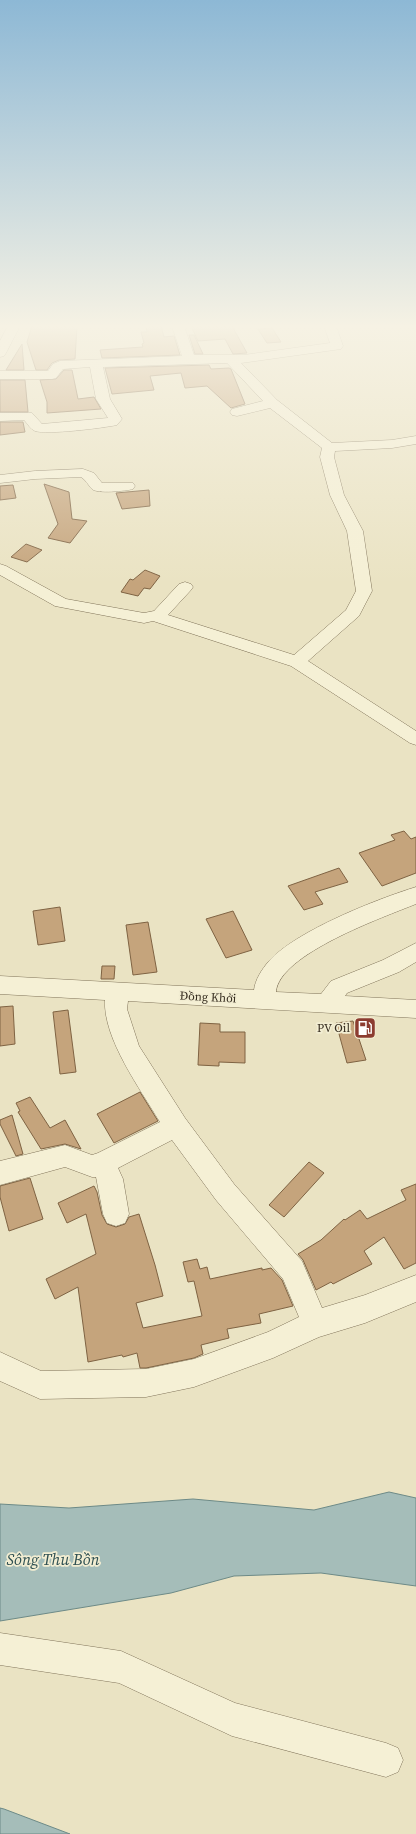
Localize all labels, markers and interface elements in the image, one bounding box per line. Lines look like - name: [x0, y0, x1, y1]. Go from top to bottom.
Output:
- street label: Đồng Khởi: [179, 988, 237, 1006]
- fuel station icon: PV Oil: [352, 1015, 378, 1041]
- place label: PV Oil: [317, 1020, 350, 1036]
- water label: Sông Thu Bồn: [6, 1548, 100, 1570]

